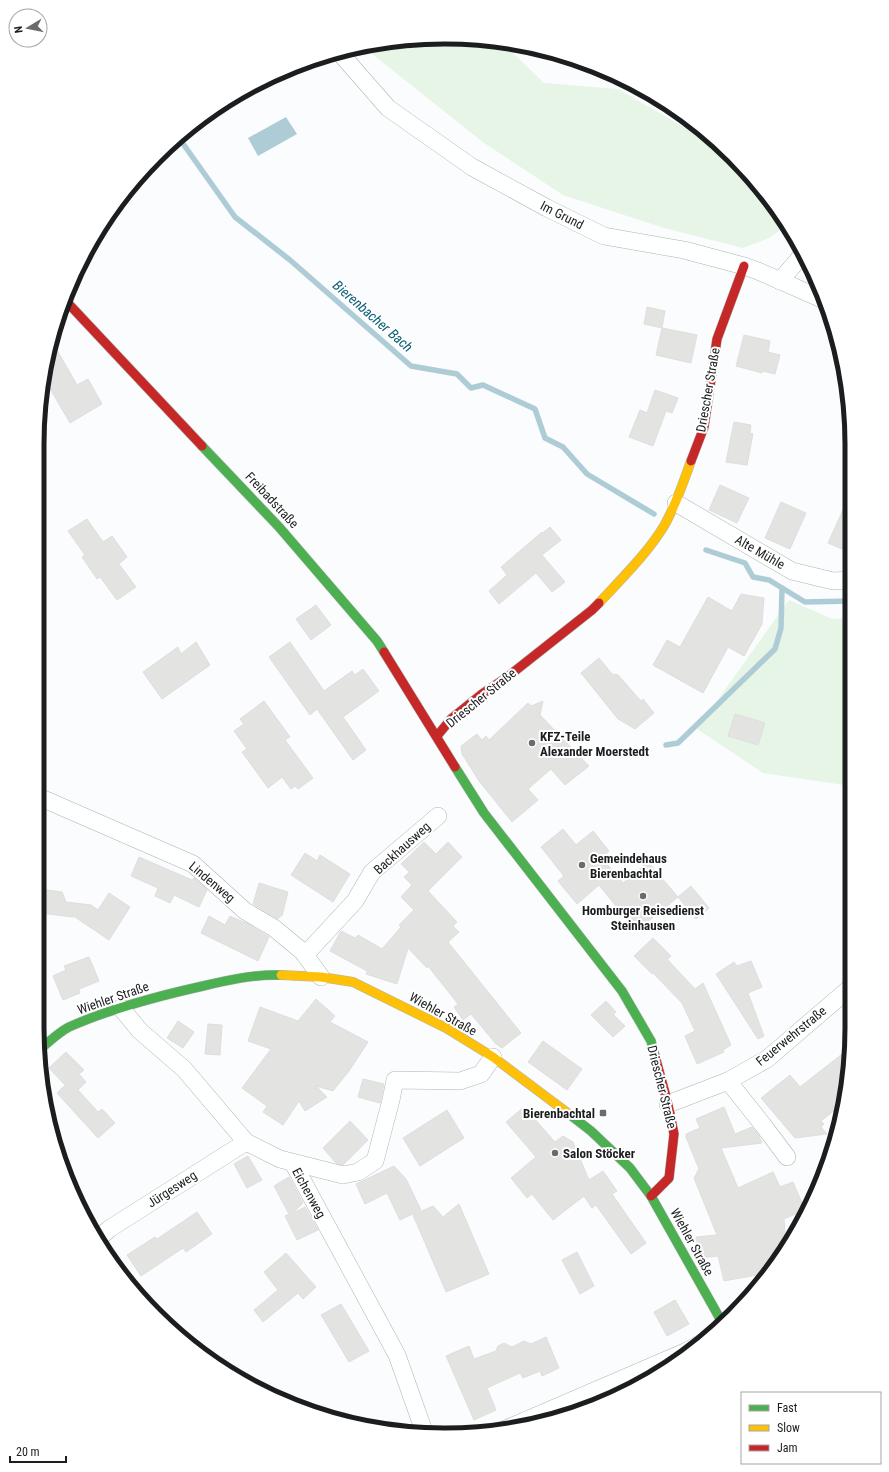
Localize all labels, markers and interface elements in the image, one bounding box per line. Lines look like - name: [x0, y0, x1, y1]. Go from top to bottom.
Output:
- north arrow: [8, 8, 48, 48]
- text: N: [12, 25, 26, 34]
- street label: Im Grund: [538, 198, 586, 232]
- water label: Bierenbacher Bach: [330, 277, 416, 355]
- street label: Driescher Straße: [693, 347, 723, 433]
- street label: Freibadstraße: [242, 469, 302, 531]
- street label: Alte Mühle: [732, 532, 788, 572]
- street label: Driescher Straße: [443, 665, 519, 731]
- place label: KFZ-Teile Alexander Moerstedt: [540, 729, 649, 759]
- marker: KFZ-Teile Alexander Moerstedt: [527, 738, 537, 748]
- street label: Backhausweg: [371, 819, 433, 877]
- place label: Gemeindehaus Bierenbachtal: [590, 851, 667, 881]
- street label: Lindenweg: [186, 858, 238, 906]
- marker: Gemeindehaus Bierenbachtal: [577, 860, 587, 870]
- marker: Homburger Reisedienst Steinhausen: [638, 891, 648, 901]
- place label: Homburger Reisedienst Steinhausen: [582, 903, 704, 933]
- street label: Wiehler Straße: [75, 979, 151, 1017]
- street label: Wiehler Straße: [407, 989, 479, 1039]
- street label: Feuerwehrstraße: [753, 1003, 829, 1069]
- street label: Driescher Straße: [644, 1044, 680, 1130]
- place label: Bierenbachtal: [523, 1106, 595, 1121]
- marker: Bierenbachtal: [598, 1108, 608, 1118]
- place label: Salon Stöcker: [563, 1146, 636, 1161]
- marker: Salon Stöcker: [550, 1148, 560, 1158]
- street label: Eichenweg: [289, 1165, 329, 1221]
- street label: Jürgesweg: [145, 1168, 199, 1210]
- street label: Wiehler Straße: [667, 1206, 717, 1278]
- legend: [741, 1392, 881, 1464]
- text: Fast: [777, 1401, 798, 1415]
- text: Slow: [777, 1421, 800, 1435]
- scale bar: [10, 1438, 66, 1464]
- text: Jam: [777, 1441, 798, 1455]
- text: 20 m: [16, 1445, 40, 1459]

